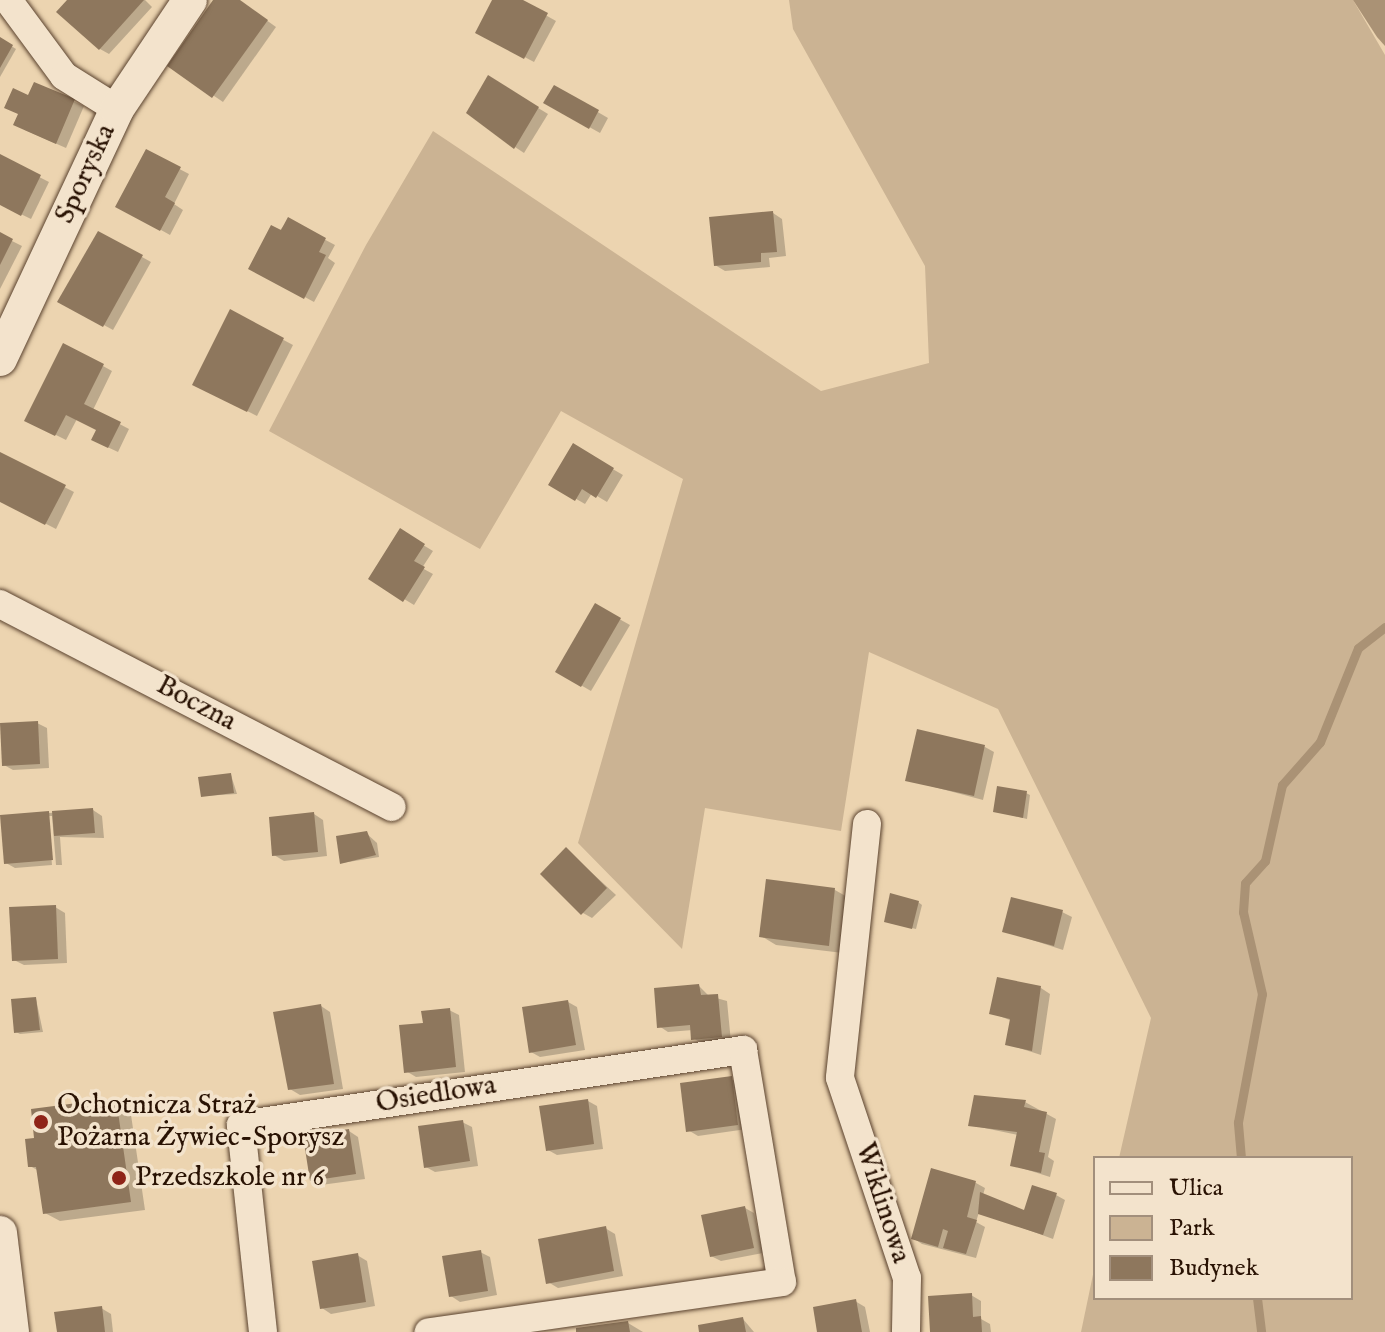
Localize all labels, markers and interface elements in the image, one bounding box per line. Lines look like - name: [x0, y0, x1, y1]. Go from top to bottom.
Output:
- street label: Sporyska: [48, 119, 124, 229]
- street label: Boczna: [150, 669, 242, 739]
- street label: Osiedlowa: [374, 1069, 498, 1121]
- place label: Ochotnicza Straż Pożarna Żywiec-Sporysz: [57, 1089, 344, 1155]
- marker: Ochotnicza Straż Pożarna Żywiec-Sporysz: [32, 1113, 50, 1131]
- street label: Wiklinowa: [847, 1139, 917, 1267]
- legend: [1093, 1156, 1353, 1300]
- place label: Przedszkole nr 6: [135, 1161, 324, 1195]
- marker: Przedszkole nr 6: [110, 1169, 128, 1187]
- text: Ulica: [1169, 1173, 1223, 1204]
- text: Park: [1169, 1213, 1215, 1244]
- text: Budynek: [1169, 1253, 1258, 1284]

